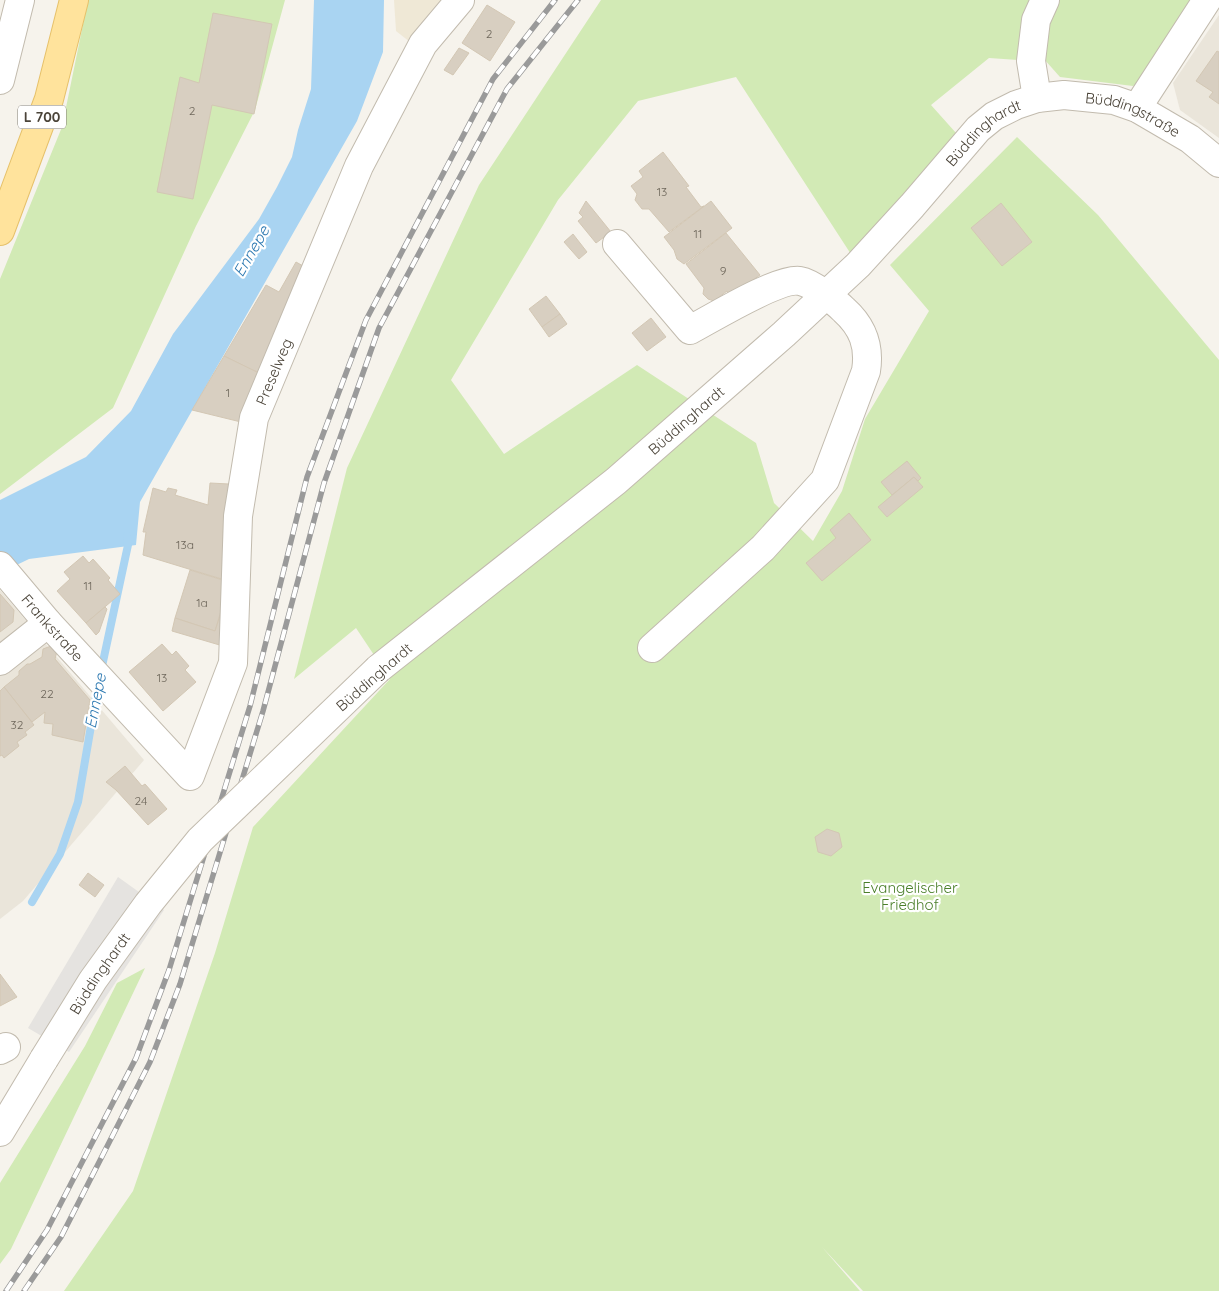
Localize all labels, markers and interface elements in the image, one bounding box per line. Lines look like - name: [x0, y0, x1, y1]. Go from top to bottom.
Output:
- house number: 2: [486, 26, 493, 41]
- street label: Büddingstraße: [1084, 88, 1184, 141]
- street label: Büddinghardt: [941, 95, 1023, 170]
- house number: 2: [189, 103, 196, 118]
- road number: L 700: [18, 105, 66, 128]
- house number: 13: [657, 184, 667, 199]
- water label: Ennepe: [228, 221, 274, 280]
- house number: 11: [694, 226, 702, 241]
- house number: 9: [720, 263, 727, 278]
- street label: Preselweg: [251, 335, 296, 408]
- street label: Büddinghardt: [644, 382, 728, 458]
- house number: 1: [226, 385, 230, 400]
- house number: 13a: [176, 537, 194, 552]
- house number: 11: [84, 578, 92, 593]
- street label: Frankstraße: [18, 590, 88, 665]
- house number: 1a: [196, 595, 208, 610]
- street label: Büddinghardt: [332, 639, 416, 715]
- house number: 13: [157, 670, 167, 685]
- water label: Ennepe: [80, 671, 110, 730]
- house number: 22: [40, 686, 54, 701]
- house number: 32: [11, 717, 24, 732]
- house number: 24: [135, 793, 147, 808]
- park label: Evangelischer Friedhof: [862, 878, 958, 914]
- street label: Büddinghardt: [65, 929, 134, 1018]

